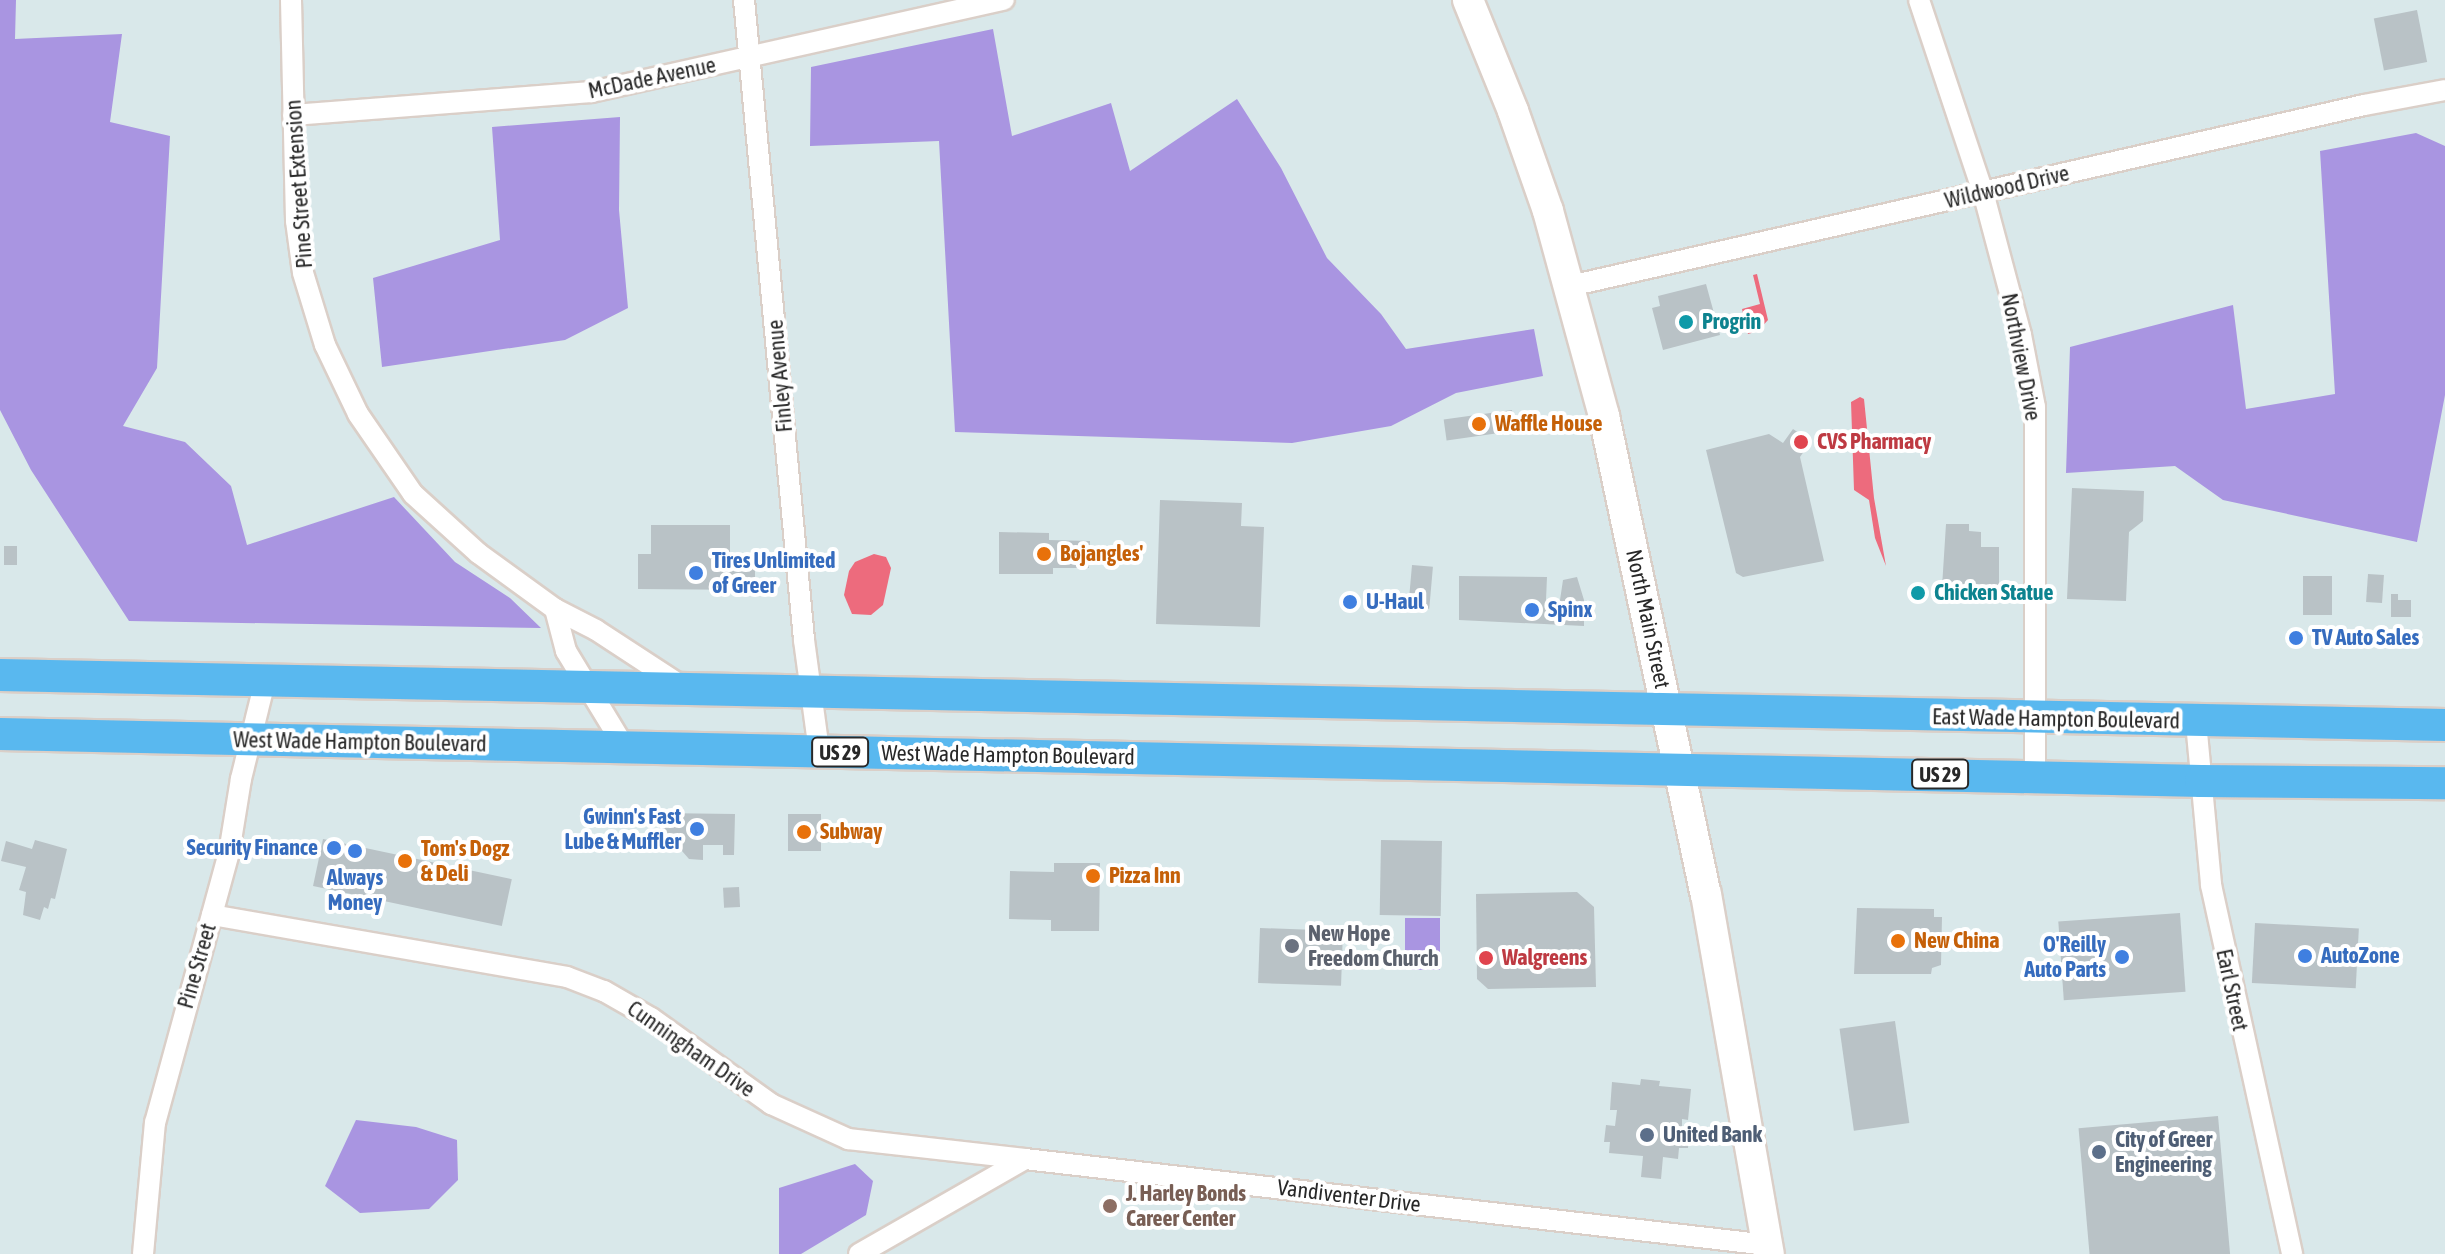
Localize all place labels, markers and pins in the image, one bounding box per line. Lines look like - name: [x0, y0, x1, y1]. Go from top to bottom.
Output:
- place label: Progrin: [1702, 309, 1761, 335]
- marker: Progrin: [1677, 313, 1695, 331]
- place label: Waffle House: [1495, 411, 1603, 437]
- marker: Waffle House: [1470, 415, 1488, 433]
- place label: CVS Pharmacy: [1817, 429, 1931, 455]
- marker: CVS Pharmacy: [1792, 433, 1810, 451]
- place label: Bojangles': [1060, 541, 1143, 567]
- marker: Bojangles': [1035, 545, 1053, 563]
- place label: Tires Unlimited of Greer: [712, 547, 835, 598]
- marker: Tires Unlimited of Greer: [687, 564, 705, 582]
- place label: Chicken Statue: [1934, 580, 2053, 606]
- marker: Chicken Statue: [1909, 584, 1927, 602]
- place label: U-Haul: [1366, 589, 1424, 615]
- marker: U-Haul: [1341, 593, 1359, 611]
- place label: Spinx: [1548, 597, 1592, 623]
- marker: Spinx: [1523, 601, 1541, 619]
- place label: TV Auto Sales: [2312, 625, 2419, 651]
- marker: TV Auto Sales: [2287, 629, 2305, 647]
- place label: Gwinn's Fast Lube & Muffler: [565, 803, 681, 854]
- place label: Subway: [820, 819, 882, 845]
- marker: Gwinn's Fast Lube & Muffler: [688, 820, 706, 838]
- marker: Subway: [795, 823, 813, 841]
- place label: Security Finance: [187, 835, 318, 861]
- place label: Tom's Dogz & Deli: [421, 835, 510, 886]
- marker: Security Finance: [325, 839, 343, 857]
- marker: Always Money: [346, 842, 364, 860]
- marker: Tom's Dogz & Deli: [396, 852, 414, 870]
- place label: Pizza Inn: [1109, 863, 1181, 889]
- place label: Always Money: [327, 864, 383, 916]
- marker: Pizza Inn: [1084, 867, 1102, 885]
- place label: New Hope Freedom Church: [1308, 920, 1439, 972]
- place label: New China: [1914, 928, 1999, 954]
- place label: O'Reilly Auto Parts: [2024, 931, 2106, 982]
- marker: New China: [1889, 932, 1907, 950]
- marker: New Hope Freedom Church: [1283, 937, 1301, 955]
- place label: AutoZone: [2321, 943, 2400, 969]
- place label: Walgreens: [1502, 945, 1587, 971]
- marker: AutoZone: [2296, 947, 2314, 965]
- marker: O'Reilly Auto Parts: [2113, 948, 2131, 966]
- marker: Walgreens: [1477, 949, 1495, 967]
- place label: United Bank: [1663, 1122, 1762, 1148]
- marker: United Bank: [1638, 1126, 1656, 1144]
- place label: City of Greer Engineering: [2115, 1126, 2212, 1178]
- marker: City of Greer Engineering: [2090, 1143, 2108, 1161]
- place label: J. Harley Bonds Career Center: [1126, 1180, 1246, 1232]
- marker: J. Harley Bonds Career Center: [1101, 1197, 1119, 1215]

